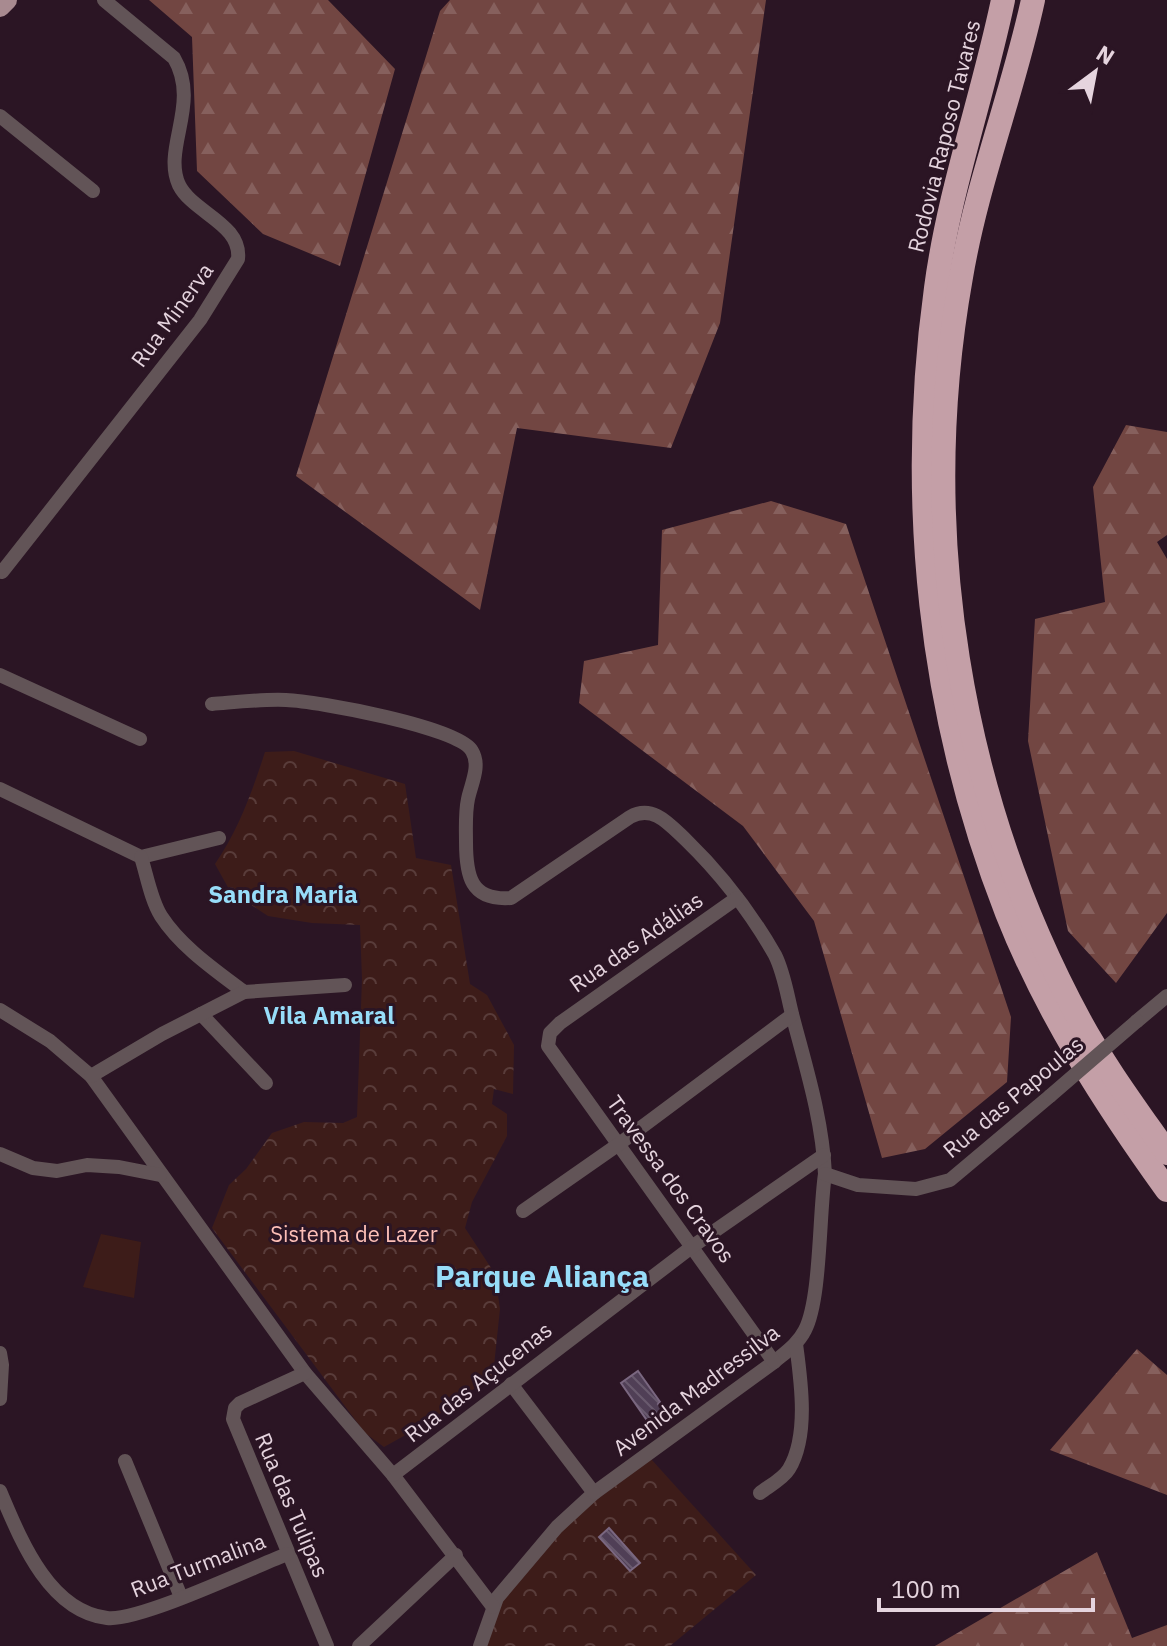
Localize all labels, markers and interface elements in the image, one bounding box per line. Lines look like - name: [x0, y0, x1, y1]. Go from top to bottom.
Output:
- street label: Rodovia Raposo Tavares: [901, 16, 986, 255]
- north arrow: [1055, 32, 1135, 112]
- text: N: [1091, 38, 1120, 71]
- street label: Rua Minerva: [124, 257, 219, 373]
- district label: Sandra Maria: [208, 878, 358, 910]
- street label: Rua das Adálias: [563, 885, 708, 998]
- district label: Vila Amaral: [264, 999, 394, 1031]
- street label: Rua das Papoulas: [936, 1029, 1089, 1164]
- street label: Travessa dos Cravos: [601, 1089, 742, 1268]
- park label: Sistema de Lazer: [270, 1219, 438, 1248]
- district label: Parque Aliança: [435, 1256, 649, 1295]
- street label: Rua das Açucenas: [398, 1315, 557, 1448]
- street label: Avenida Madressilva: [607, 1317, 785, 1462]
- street label: Rua das Tulipas: [249, 1428, 336, 1582]
- street label: Rua Turmalina: [126, 1525, 270, 1604]
- scale bar: [879, 1562, 1093, 1612]
- text: 100 m: [891, 1573, 961, 1605]

